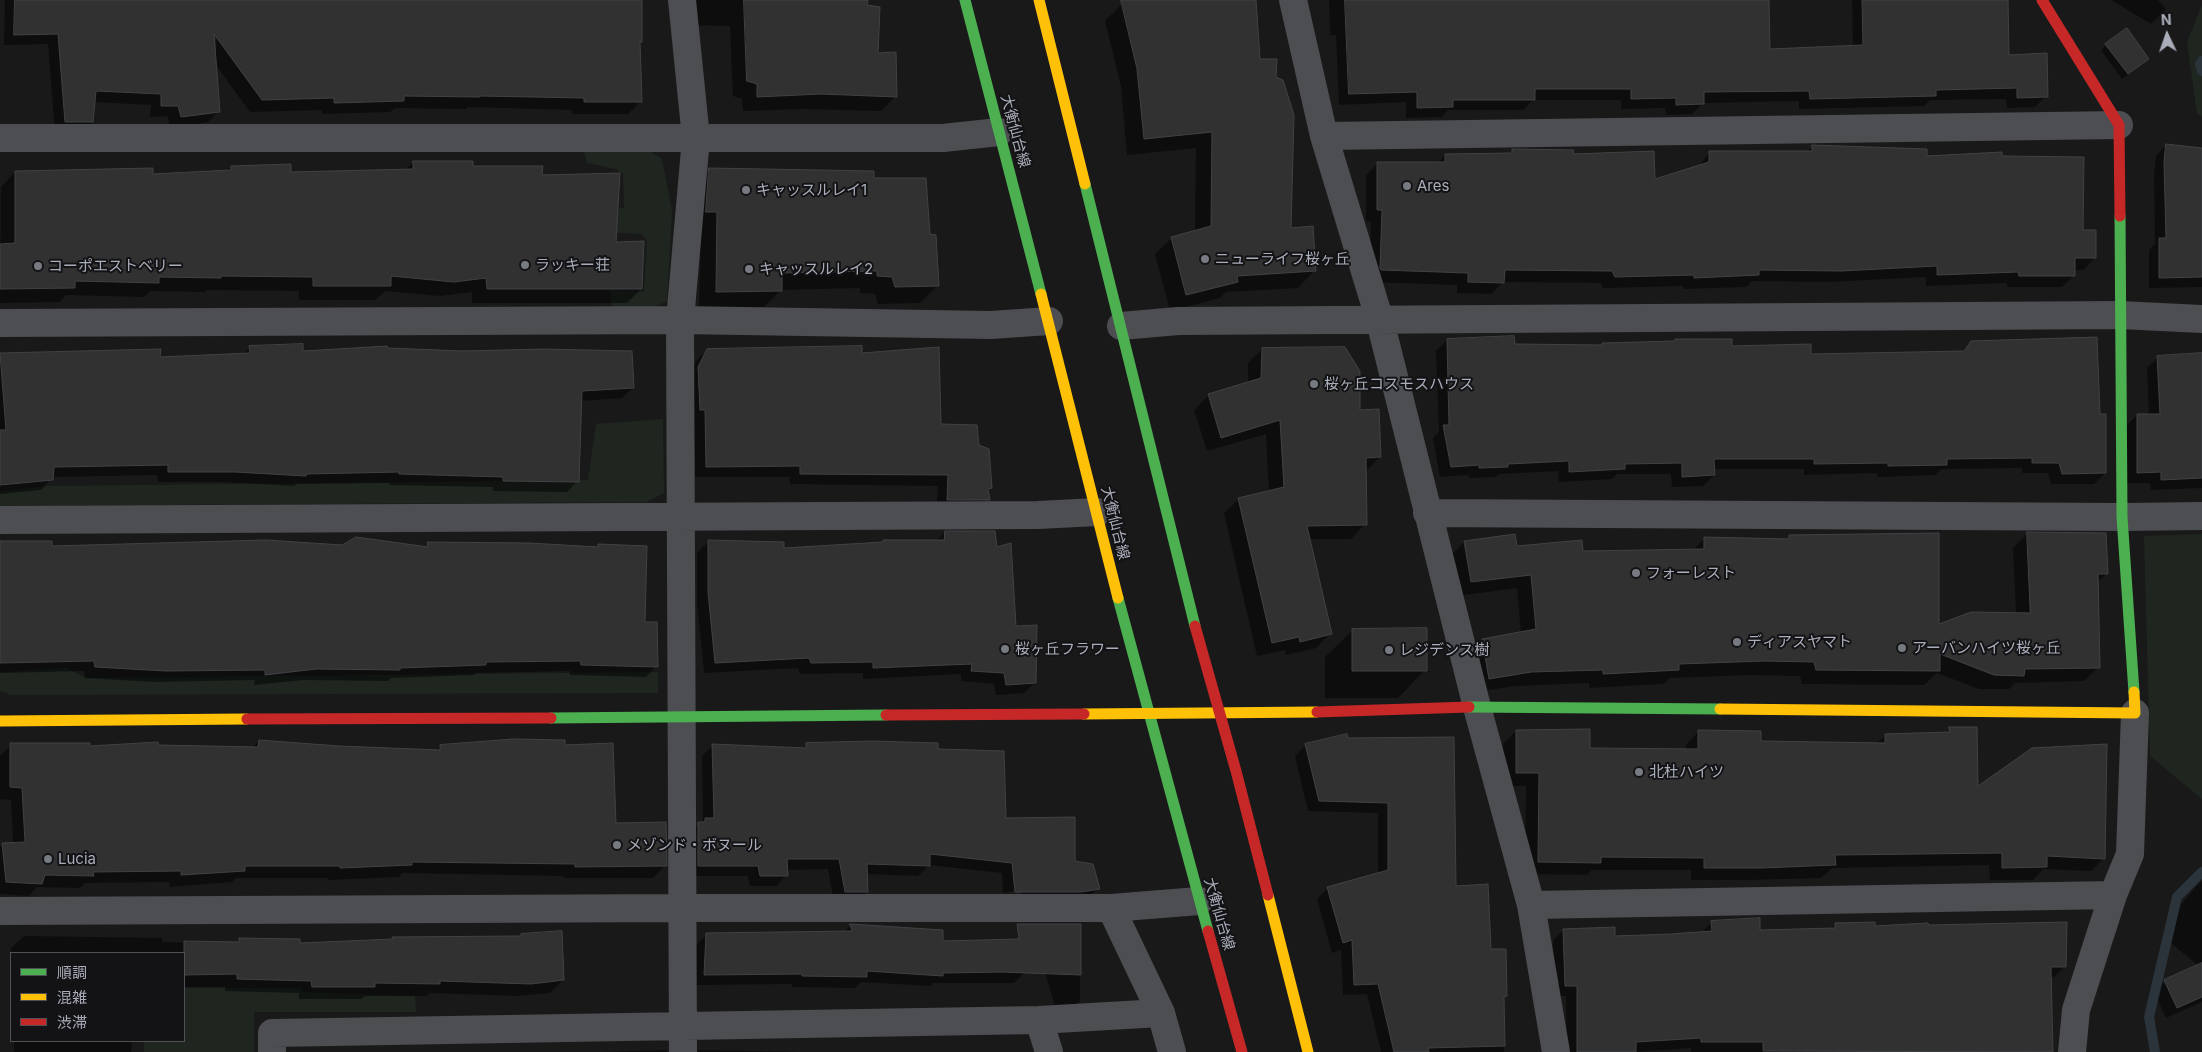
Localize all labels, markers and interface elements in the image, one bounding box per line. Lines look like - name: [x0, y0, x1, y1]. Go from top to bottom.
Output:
- north arrow: [2142, 10, 2192, 60]
- text: N: [2160, 11, 2172, 28]
- street label: 大衡仙台線: [997, 92, 1033, 170]
- place label: Ares: [1417, 177, 1449, 195]
- marker: Ares: [1401, 180, 1413, 192]
- place label: キャッスルレイ1: [756, 181, 867, 199]
- marker: キャッスルレイ1: [740, 184, 752, 196]
- place label: ニューライフ桜ヶ丘: [1215, 250, 1350, 268]
- marker: ニューライフ桜ヶ丘: [1199, 253, 1211, 265]
- place label: ラッキー荘: [535, 256, 610, 274]
- place label: コーポエストベリー: [48, 257, 183, 275]
- marker: ラッキー荘: [519, 259, 531, 271]
- marker: コーポエストベリー: [32, 260, 44, 272]
- place label: キャッスルレイ2: [759, 260, 873, 278]
- marker: キャッスルレイ2: [743, 263, 755, 275]
- place label: 桜ヶ丘コスモスハウス: [1324, 375, 1474, 393]
- marker: 桜ヶ丘コスモスハウス: [1308, 378, 1320, 390]
- street label: 大衡仙台線: [1097, 484, 1133, 562]
- place label: フォーレスト: [1646, 564, 1736, 582]
- marker: フォーレスト: [1630, 567, 1642, 579]
- place label: ディアスヤマト: [1747, 633, 1852, 651]
- marker: ディアスヤマト: [1731, 636, 1743, 648]
- place label: アーバンハイツ桜ヶ丘: [1912, 639, 2061, 657]
- place label: 桜ヶ丘フラワー: [1015, 640, 1120, 658]
- place label: レジデンス樹: [1399, 641, 1489, 659]
- marker: アーバンハイツ桜ヶ丘: [1896, 642, 1908, 654]
- marker: 桜ヶ丘フラワー: [999, 643, 1011, 655]
- marker: レジデンス樹: [1383, 644, 1395, 656]
- place label: 北杜ハイツ: [1649, 763, 1724, 781]
- marker: 北杜ハイツ: [1633, 766, 1645, 778]
- place label: メゾンド・ボヌール: [627, 836, 762, 854]
- marker: メゾンド・ボヌール: [611, 839, 623, 851]
- place label: Lucia: [58, 850, 96, 868]
- marker: Lucia: [42, 853, 54, 865]
- street label: 大衡仙台線: [1200, 875, 1238, 953]
- legend: [10, 952, 185, 1042]
- text: 順調: [57, 963, 87, 982]
- text: 混雑: [57, 988, 87, 1007]
- text: 渋滞: [57, 1013, 87, 1032]

